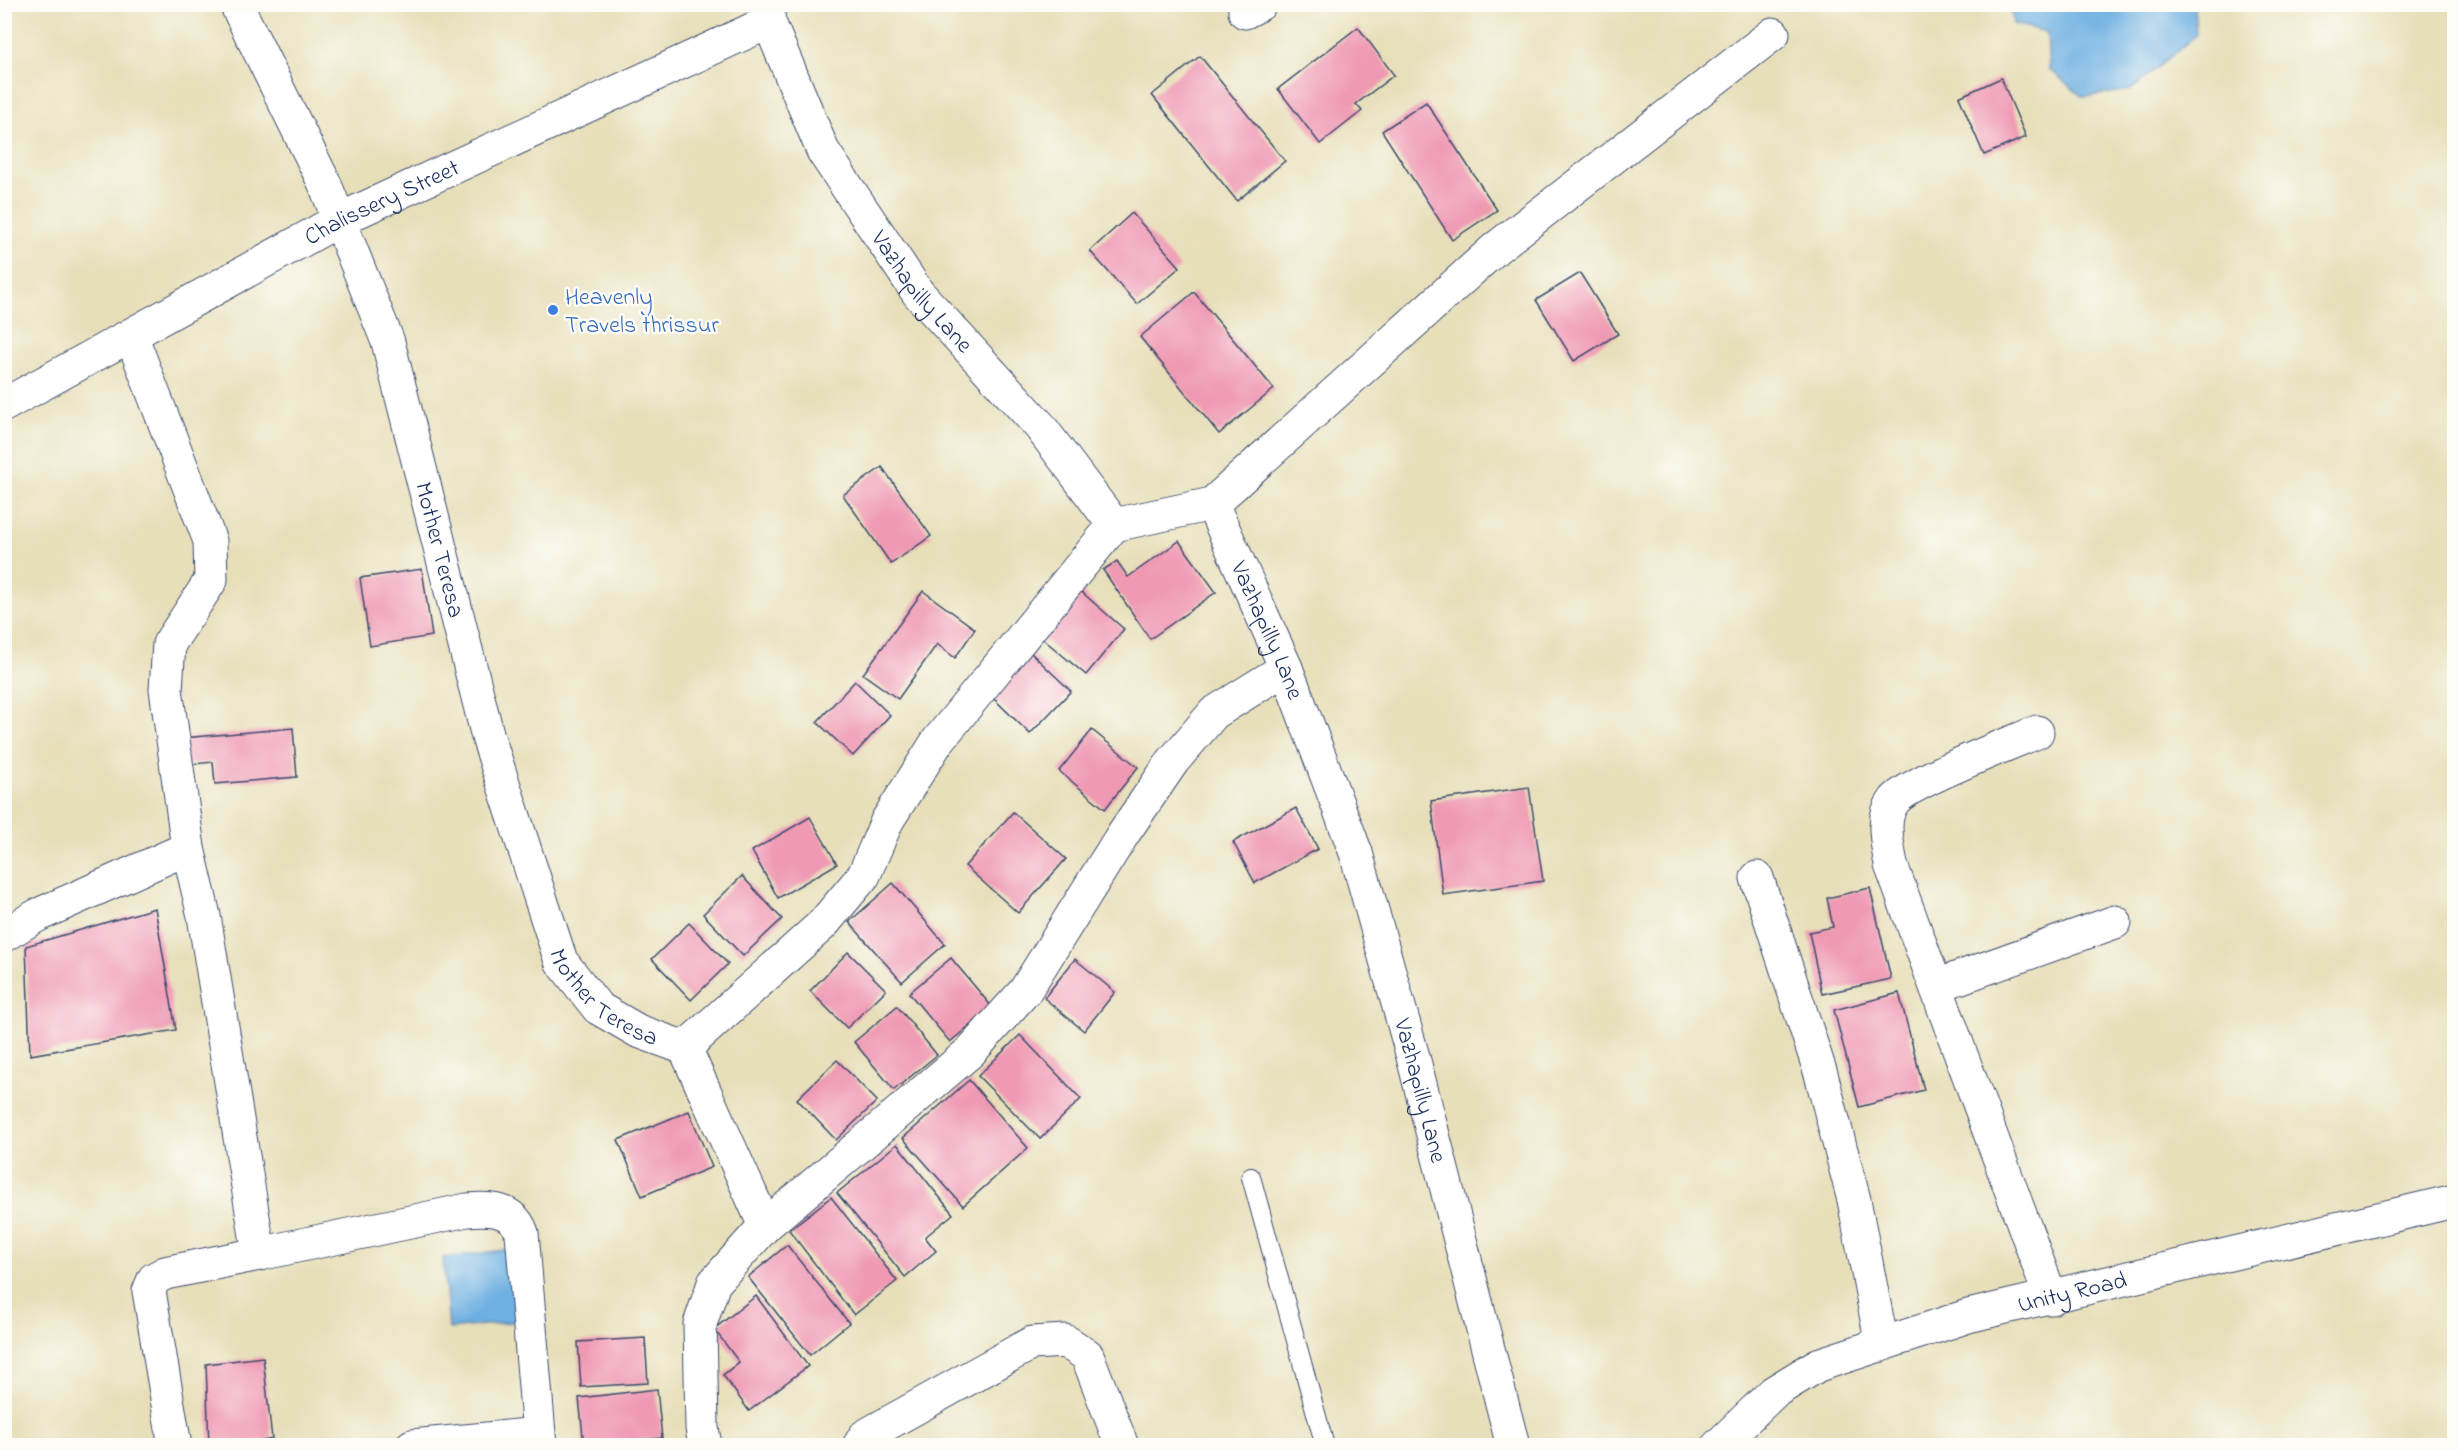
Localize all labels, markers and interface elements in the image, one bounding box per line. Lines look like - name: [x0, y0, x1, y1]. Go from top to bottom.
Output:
- street label: Chalissery Street: [299, 152, 466, 256]
- street label: Vazhapilly Lane: [860, 223, 980, 362]
- place label: Heavenly Travels thrissur: [565, 281, 719, 344]
- marker: Heavenly Travels thrissur: [546, 303, 560, 317]
- street label: Mother Teresa: [404, 479, 472, 622]
- street label: Vazhapilly Lane: [1220, 555, 1311, 705]
- street label: Mother Teresa: [538, 945, 662, 1057]
- street label: Vazhapilly Lane: [1383, 1014, 1455, 1167]
- street label: Unity Road: [2014, 1264, 2131, 1324]

